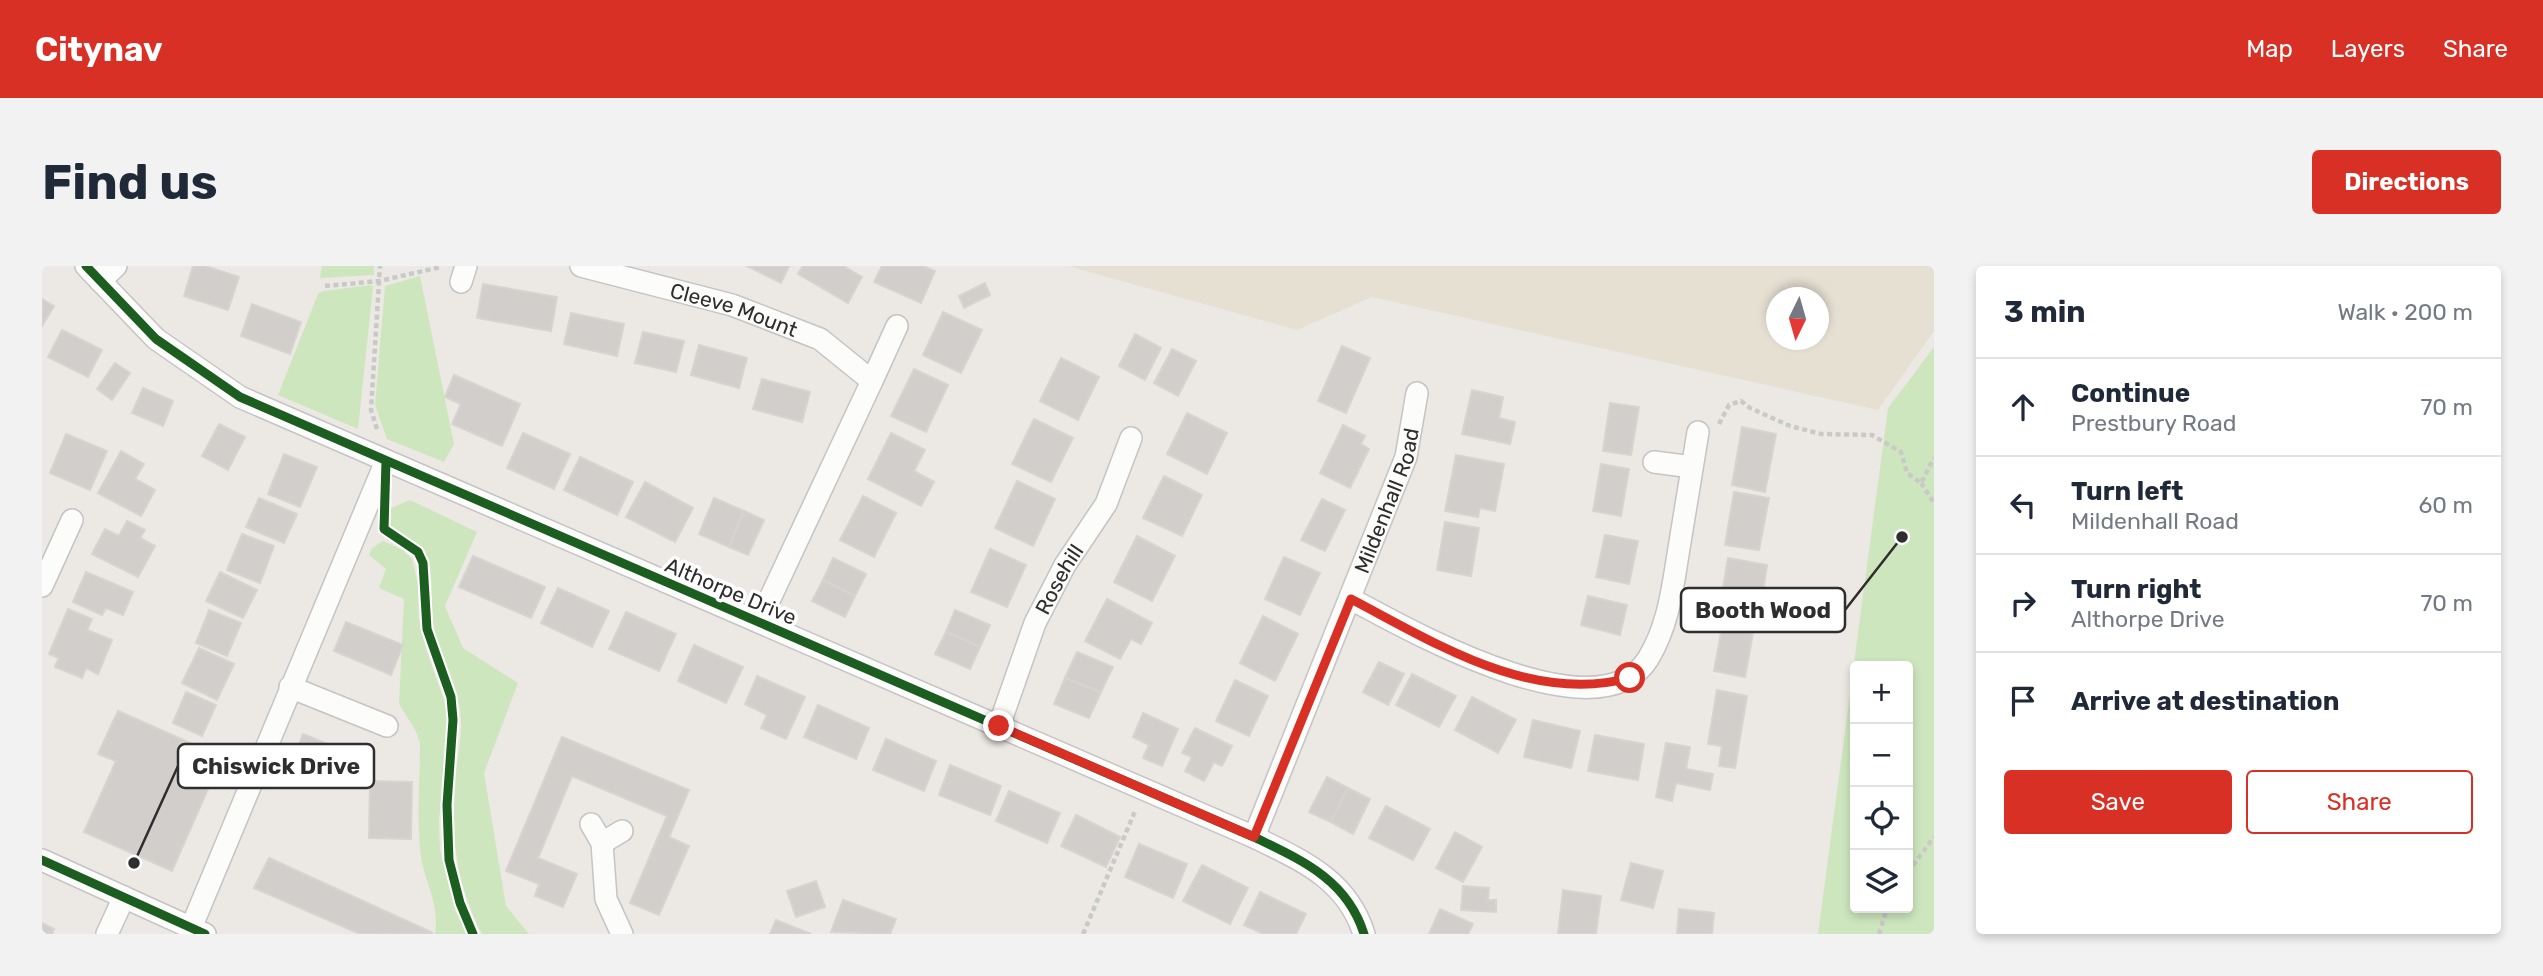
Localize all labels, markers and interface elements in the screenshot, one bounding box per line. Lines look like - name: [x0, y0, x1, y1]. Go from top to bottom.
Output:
- text: Citynav: [35, 30, 163, 69]
- text: Map: [2246, 35, 2293, 63]
- text: Layers: [2331, 35, 2405, 63]
- text: Share: [2443, 35, 2508, 63]
- button: Directions: [2312, 150, 2501, 214]
- text: Find us: [42, 153, 218, 211]
- street label: Cleeve Mount: [668, 277, 801, 342]
- north arrow: [1766, 287, 1829, 350]
- text: 3 min: [2004, 294, 2086, 330]
- text: Walk · 200 m: [2338, 298, 2473, 326]
- text: Continue: [2071, 378, 2190, 409]
- icon: ahead: [2004, 388, 2042, 426]
- text: 70 m: [2421, 393, 2473, 421]
- text: Prestbury Road: [2071, 409, 2236, 437]
- street label: Mildenhall Road: [1348, 426, 1423, 577]
- text: Turn left: [2071, 476, 2183, 507]
- icon: left: [2004, 486, 2042, 524]
- text: 60 m: [2418, 491, 2473, 519]
- text: Mildenhall Road: [2071, 507, 2239, 535]
- street label: Rosehill: [1029, 539, 1088, 618]
- street label: Althorpe Drive: [662, 552, 800, 630]
- text: Turn right: [2071, 574, 2201, 605]
- icon: right: [2004, 584, 2042, 622]
- callout: Booth Wood: [1681, 588, 1845, 632]
- text: 70 m: [2421, 589, 2473, 617]
- text: Booth Wood: [1695, 596, 1831, 624]
- text: Althorpe Drive: [2071, 605, 2225, 633]
- map controls: [1850, 661, 1913, 913]
- button: +: [1850, 661, 1913, 724]
- route start: [1614, 662, 1645, 693]
- icon: arrive: [2004, 682, 2042, 720]
- text: Arrive at destination: [2071, 686, 2339, 717]
- route end: [983, 710, 1014, 741]
- button: −: [1850, 724, 1913, 787]
- callout: Chiswick Drive: [178, 744, 374, 788]
- text: Chiswick Drive: [192, 752, 360, 780]
- button: Save: [2004, 770, 2232, 834]
- button: Share: [2246, 770, 2473, 834]
- button: locate: [1850, 787, 1913, 850]
- button: layers: [1850, 850, 1913, 913]

